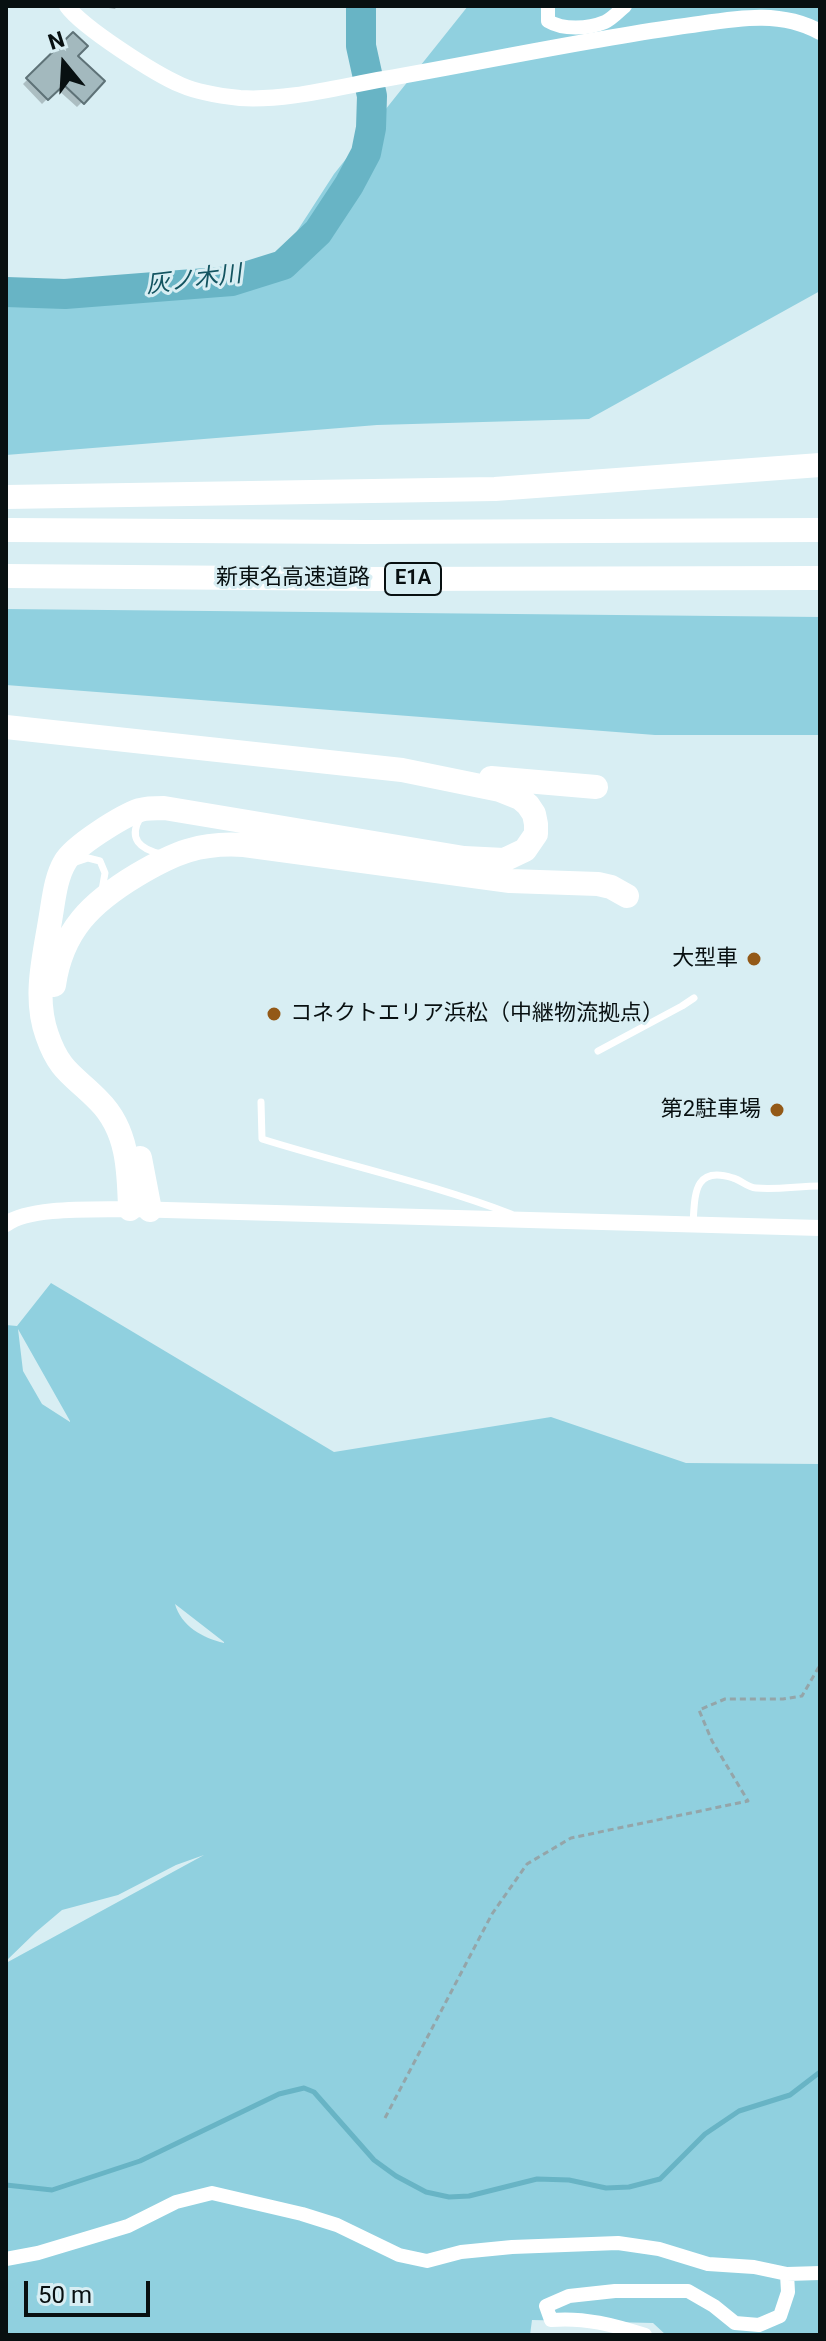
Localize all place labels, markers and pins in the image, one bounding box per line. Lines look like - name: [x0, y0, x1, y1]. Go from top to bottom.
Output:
- place label: 大型車: [672, 946, 738, 972]
- marker: 大型車: [745, 950, 763, 968]
- place label: コネクトエリア浜松（中継物流拠点）: [290, 1001, 664, 1027]
- marker: コネクトエリア浜松（中継物流拠点）: [265, 1005, 283, 1023]
- place label: 第2駐車場: [661, 1097, 761, 1123]
- marker: 第2駐車場: [768, 1101, 786, 1119]

